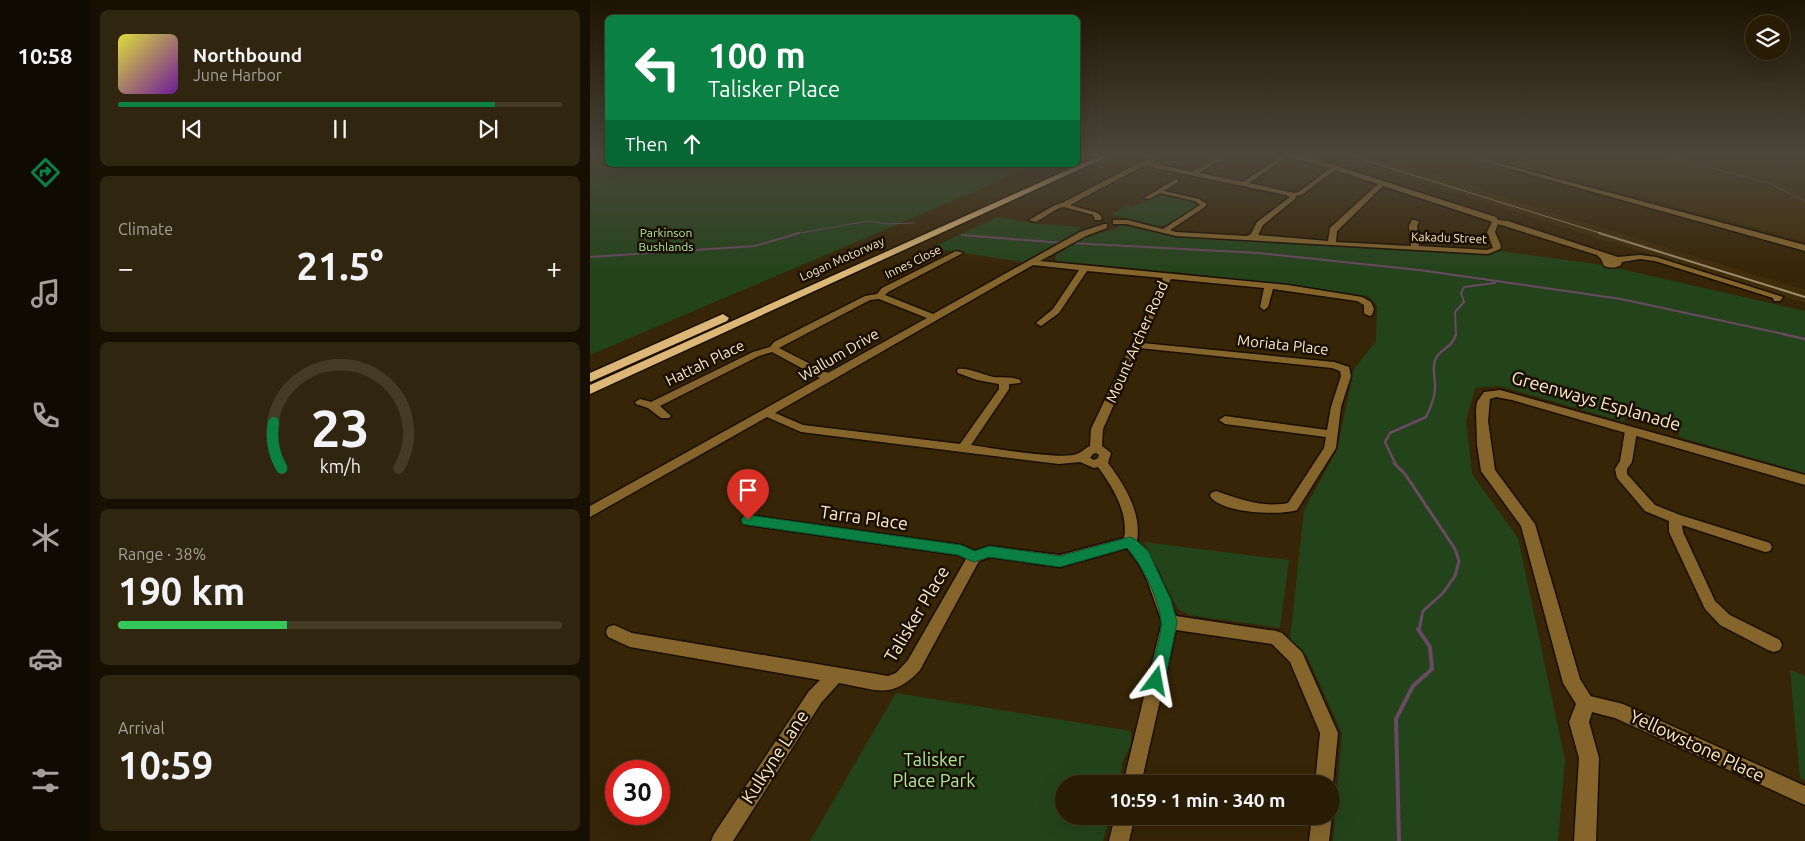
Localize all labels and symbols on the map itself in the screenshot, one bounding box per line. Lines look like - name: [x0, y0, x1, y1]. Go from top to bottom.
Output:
- park label: Parkinson Bushlands: [639, 226, 693, 253]
- street label: Kakadu Street: [1411, 230, 1487, 245]
- street label: Logan Motorway: [798, 234, 886, 283]
- street label: Innes Close: [883, 242, 943, 281]
- street label: Mount Archer Road: [1102, 278, 1171, 405]
- street label: Wallum Drive: [796, 325, 882, 384]
- street label: Moriata Place: [1237, 331, 1330, 358]
- street label: Hattah Place: [663, 336, 747, 389]
- street label: Greenways Esplanade: [1509, 366, 1683, 434]
- pin: [727, 469, 769, 520]
- street label: Tarra Place: [819, 501, 909, 533]
- street label: Talisker Place: [880, 562, 953, 665]
- position arrow: [1129, 654, 1181, 706]
- street label: Yellowstone Place: [1627, 705, 1768, 785]
- street label: Kulkyne Lane: [737, 706, 812, 807]
- park label: Talisker Place Park: [893, 749, 975, 790]
- speed limit sign: 30: [605, 760, 670, 825]

